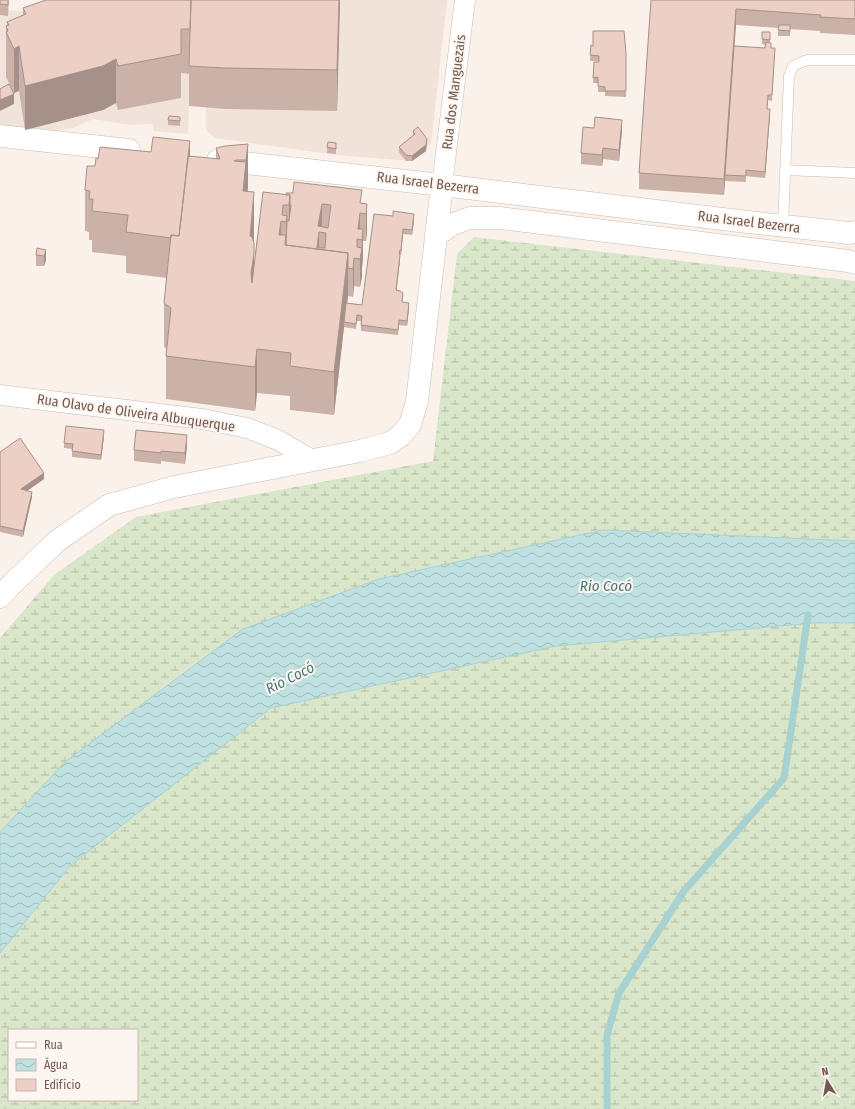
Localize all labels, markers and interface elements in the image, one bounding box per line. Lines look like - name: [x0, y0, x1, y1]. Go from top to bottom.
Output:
- street label: Rua dos Manguezais: [439, 34, 469, 150]
- street label: Rua Israel Bezerra: [376, 168, 480, 198]
- street label: Rua Israel Bezerra: [697, 207, 801, 237]
- street label: Rua Olavo de Oliveira Albuquerque: [36, 391, 236, 435]
- water label: Rio Cocó: [580, 577, 632, 595]
- water label: Rio Cocó: [263, 658, 318, 698]
- legend: [8, 1029, 138, 1101]
- text: Rua: [44, 1038, 63, 1052]
- text: Água: [44, 1057, 68, 1072]
- north arrow: [807, 1061, 847, 1101]
- text: N: [821, 1065, 830, 1079]
- text: Edifício: [44, 1078, 81, 1092]

